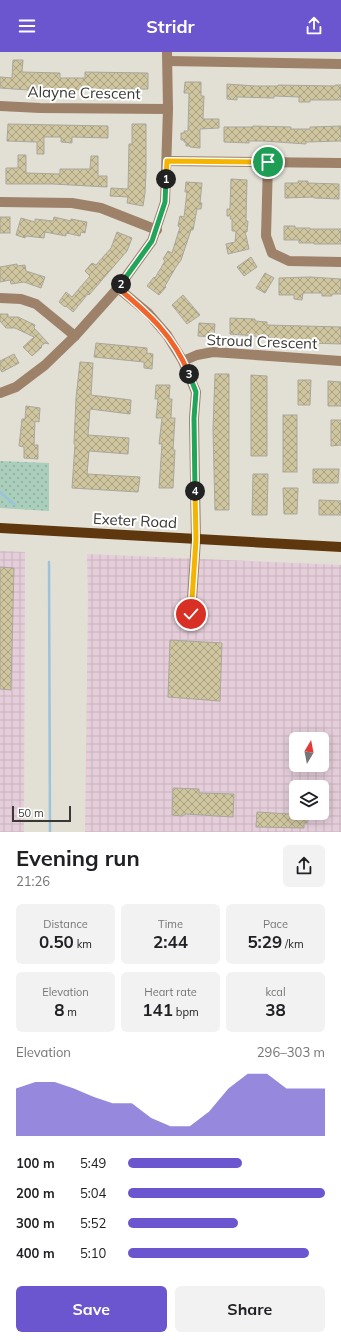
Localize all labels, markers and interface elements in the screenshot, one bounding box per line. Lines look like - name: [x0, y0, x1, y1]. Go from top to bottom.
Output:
- icon: menu: [16, 15, 38, 37]
- text: Stridr: [146, 15, 195, 38]
- icon: share: [303, 15, 325, 37]
- street label: Alayne Crescent: [27, 82, 141, 103]
- pin: [251, 145, 285, 179]
- icon: arrive: [257, 151, 279, 173]
- pin: 1: [156, 169, 176, 189]
- text: 1: [163, 172, 169, 186]
- pin: 2: [111, 274, 131, 294]
- text: 2: [118, 277, 124, 291]
- street label: Stroud Crescent: [206, 330, 318, 353]
- pin: 3: [179, 364, 199, 384]
- text: 3: [186, 367, 192, 381]
- pin: 4: [185, 481, 205, 501]
- text: 4: [192, 484, 198, 498]
- street label: Exeter Road: [92, 509, 178, 532]
- pin: [174, 597, 208, 631]
- icon: check: [180, 603, 202, 625]
- north arrow: [289, 732, 329, 772]
- map controls: [289, 732, 329, 820]
- button: layers: [289, 780, 329, 820]
- scale bar: [12, 804, 71, 823]
- text: 50 m: [18, 806, 44, 820]
- text: Evening run: [16, 844, 140, 872]
- button: share: [283, 845, 325, 887]
- text: 21:26: [16, 873, 50, 889]
- text: Distance: [43, 917, 88, 931]
- text: Time: [158, 917, 183, 931]
- text: Pace: [263, 917, 288, 931]
- text: 0.50: [39, 931, 74, 952]
- text: 2:44: [153, 931, 188, 952]
- text: 5:29: [247, 931, 282, 952]
- text: km: [74, 937, 92, 951]
- text: /km: [282, 937, 304, 951]
- text: Elevation: [42, 985, 89, 999]
- text: Heart rate: [144, 985, 197, 999]
- text: kcal: [265, 985, 286, 999]
- text: 8: [54, 999, 64, 1020]
- text: 141: [142, 999, 173, 1020]
- text: 38: [265, 999, 286, 1020]
- text: m: [64, 1005, 77, 1019]
- text: bpm: [173, 1005, 199, 1019]
- text: Elevation: [16, 1044, 71, 1060]
- text: 296–303 m: [257, 1044, 325, 1060]
- text: 100 m: [16, 1155, 55, 1171]
- text: 5:49: [80, 1155, 106, 1171]
- text: 200 m: [16, 1185, 55, 1201]
- text: 5:04: [80, 1185, 106, 1201]
- text: 300 m: [16, 1215, 55, 1231]
- text: 5:52: [80, 1215, 106, 1231]
- text: 400 m: [16, 1245, 55, 1261]
- text: 5:10: [80, 1245, 106, 1261]
- button: Save: [16, 1286, 167, 1332]
- button: Share: [175, 1286, 325, 1332]

